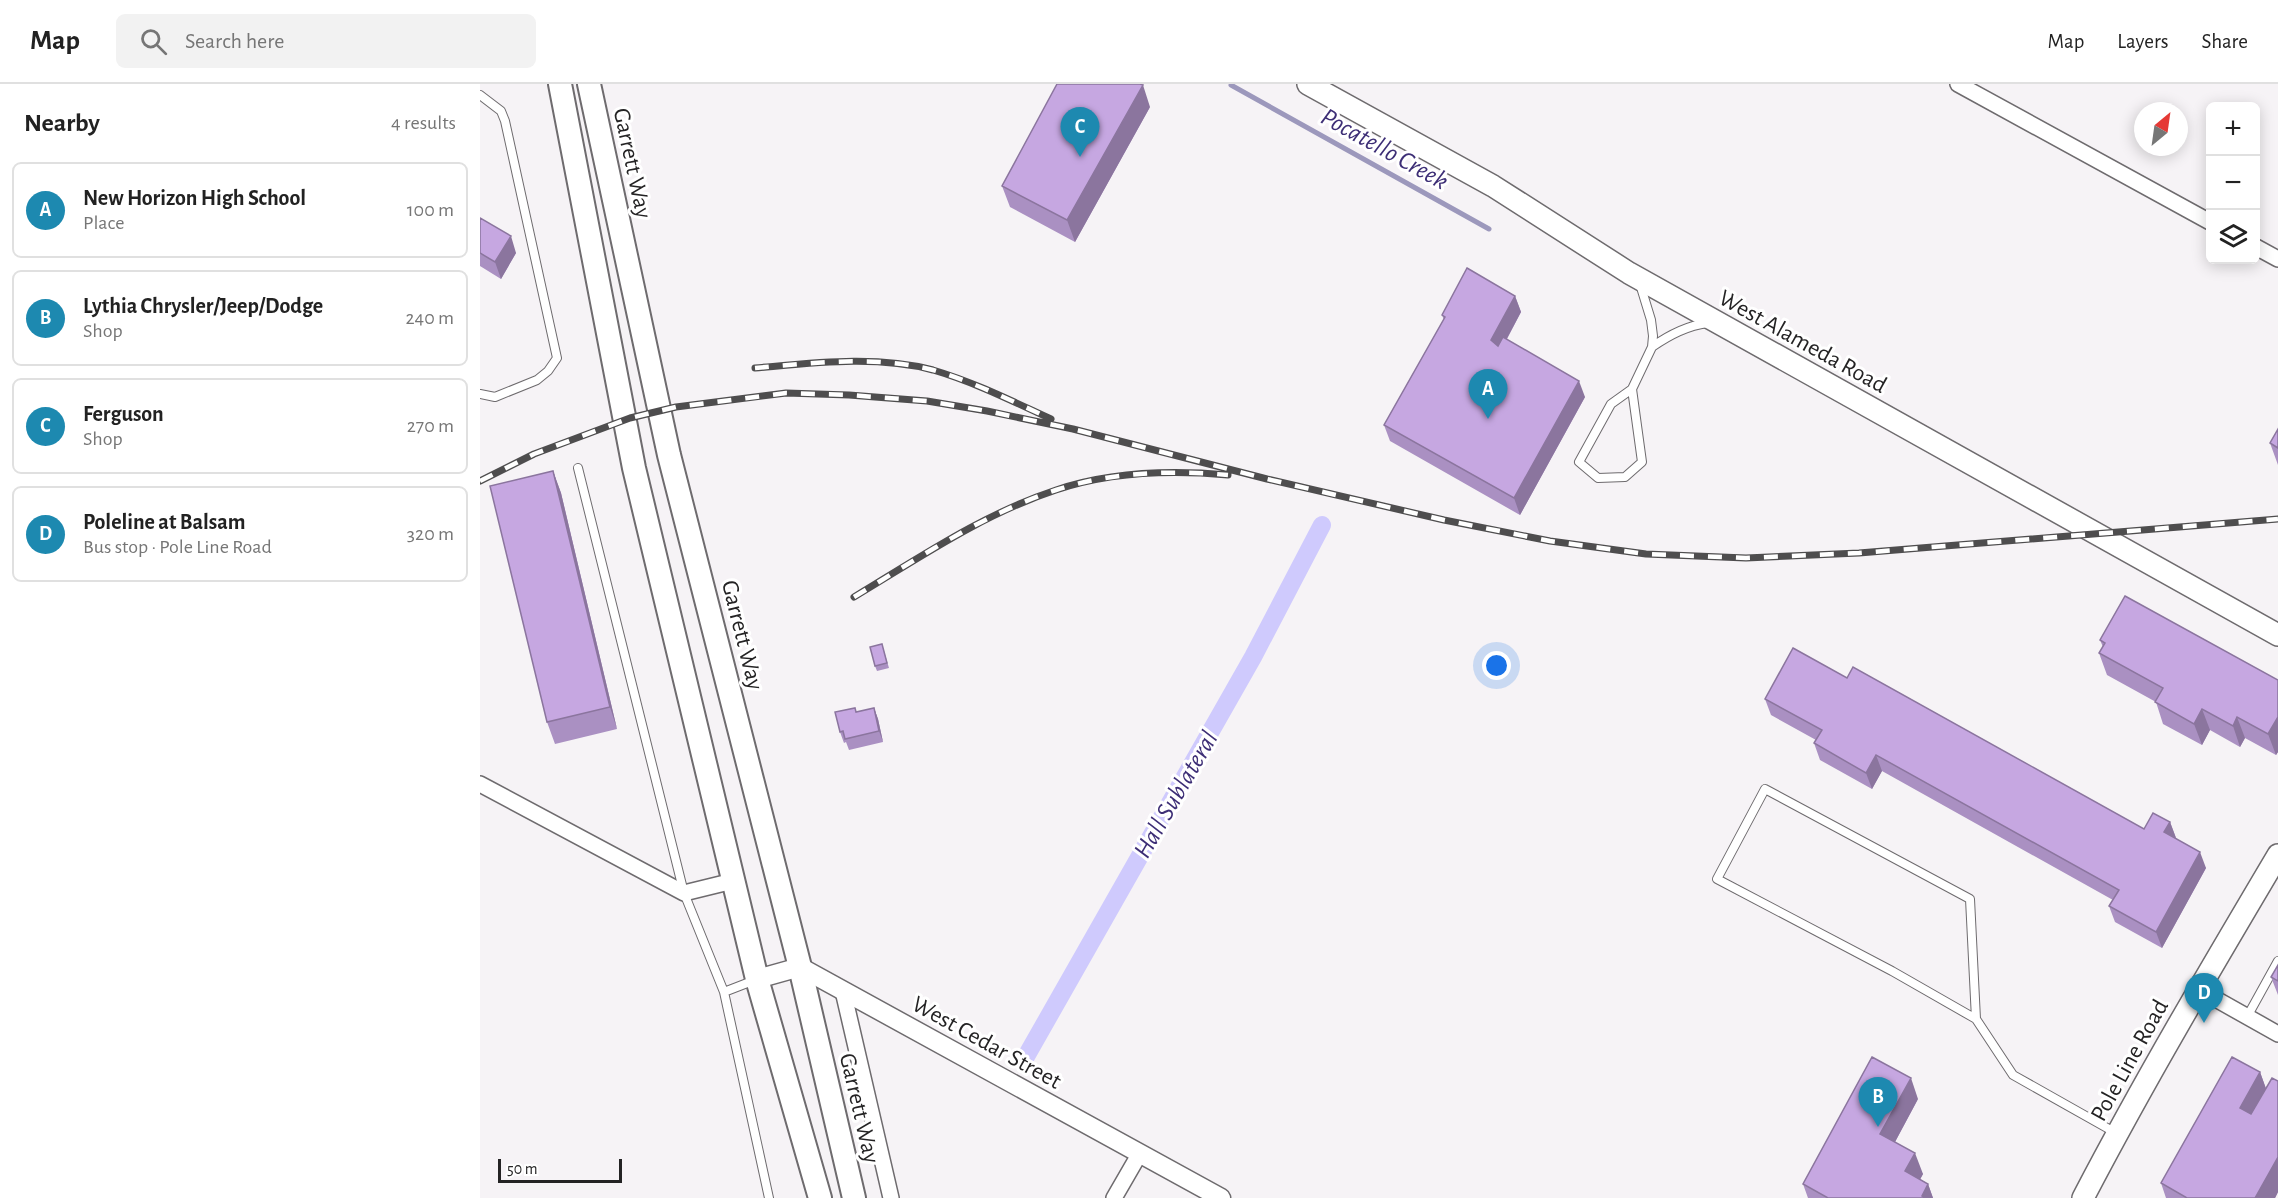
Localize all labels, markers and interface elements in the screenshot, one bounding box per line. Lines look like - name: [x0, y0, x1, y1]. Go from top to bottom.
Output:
- search box: [116, 14, 536, 68]
- icon: search: [137, 25, 170, 58]
- text: Map: [30, 27, 80, 55]
- text: Search here: [185, 30, 284, 52]
- text: Map: [2048, 31, 2084, 52]
- text: Layers: [2117, 31, 2168, 52]
- text: Share: [2201, 31, 2248, 52]
- north arrow: [2134, 102, 2188, 156]
- map controls: [2206, 102, 2260, 264]
- button: +: [2206, 102, 2260, 156]
- water label: Pocatello Creek: [1317, 103, 1452, 194]
- street label: Garrett Way: [609, 106, 655, 220]
- pin: C: [1060, 107, 1100, 157]
- text: Nearby: [24, 110, 100, 136]
- text: 4 results: [391, 113, 456, 133]
- button: −: [2206, 156, 2260, 210]
- text: New Horizon High School: [83, 187, 306, 209]
- text: A: [40, 200, 52, 220]
- text: 100 m: [407, 200, 454, 220]
- button: layers: [2206, 210, 2260, 264]
- text: Place: [83, 213, 124, 233]
- street label: West Alameda Road: [1714, 286, 1891, 398]
- text: Lythia Chrysler/Jeep/Dodge: [83, 295, 323, 317]
- text: B: [40, 308, 51, 328]
- text: 240 m: [405, 308, 454, 328]
- text: Shop: [83, 321, 123, 341]
- pin: A: [1468, 370, 1508, 419]
- text: Ferguson: [83, 403, 164, 425]
- text: C: [40, 416, 51, 436]
- text: 270 m: [407, 416, 454, 436]
- text: Shop: [83, 429, 123, 449]
- text: Poleline at Balsam: [83, 511, 245, 533]
- text: D: [39, 524, 52, 544]
- text: 320 m: [407, 524, 454, 544]
- text: Bus stop · Pole Line Road: [83, 537, 272, 557]
- street label: Garrett Way: [717, 578, 767, 692]
- your location: [1482, 651, 1511, 680]
- water label: Hall Sublateral: [1129, 726, 1223, 863]
- pin: D: [2184, 974, 2224, 1023]
- street label: West Cedar Street: [908, 992, 1065, 1094]
- street label: Pole Line Road: [2087, 996, 2173, 1125]
- street label: Garrett Way: [835, 1051, 883, 1165]
- pin: B: [1858, 1078, 1898, 1127]
- scale bar: [498, 1156, 622, 1184]
- text: 50 m: [507, 1161, 538, 1177]

